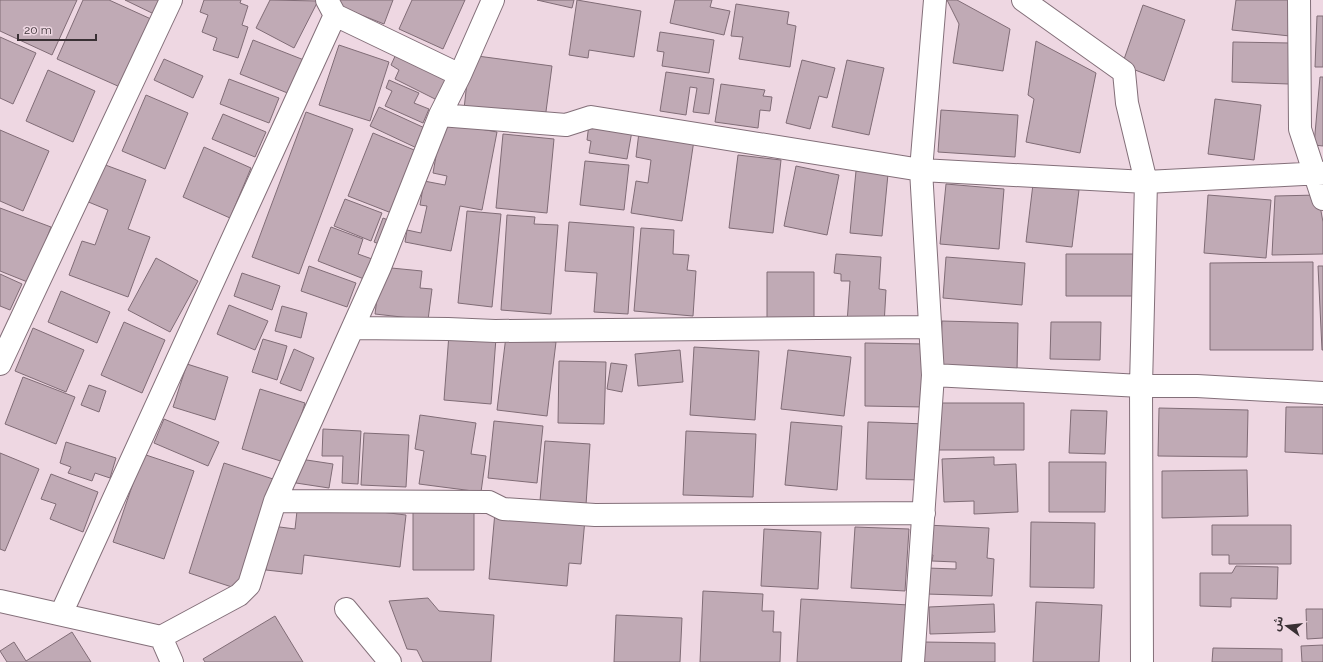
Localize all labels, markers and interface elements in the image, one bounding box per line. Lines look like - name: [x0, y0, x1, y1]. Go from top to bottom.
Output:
- scale bar: [18, 16, 96, 42]
- text: 20 m: [24, 23, 52, 37]
- north arrow: [1267, 606, 1307, 646]
- text: ش: [1270, 615, 1286, 633]

